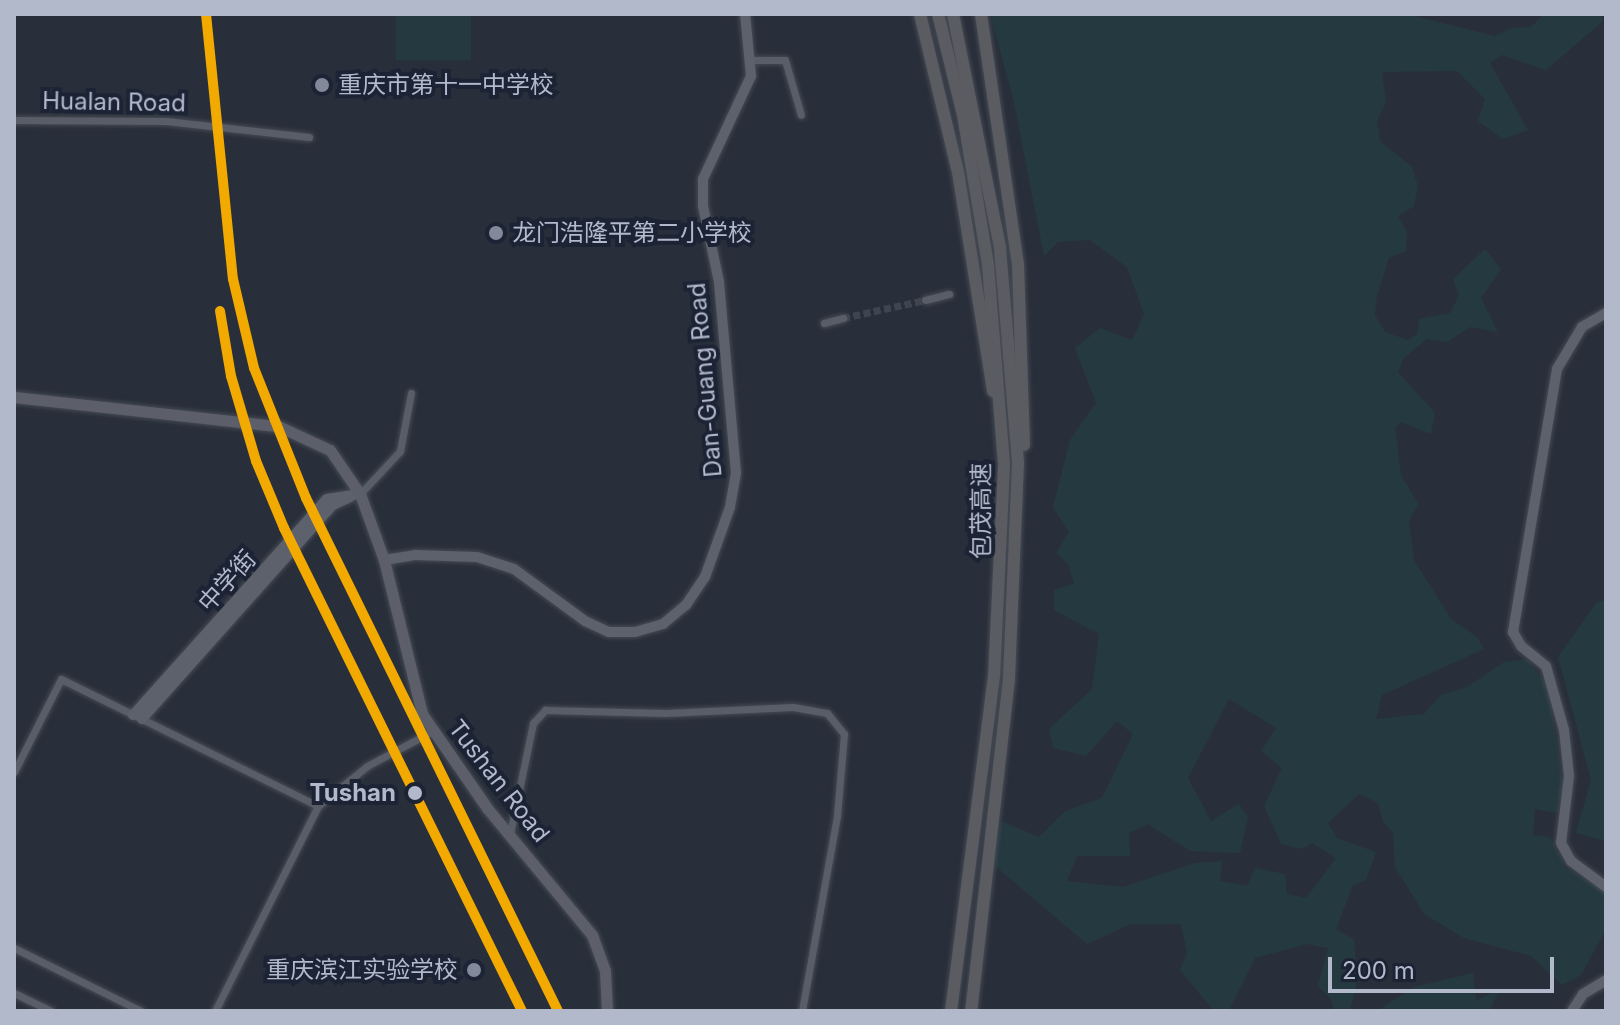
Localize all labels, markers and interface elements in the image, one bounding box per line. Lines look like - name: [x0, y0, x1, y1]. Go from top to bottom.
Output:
- place label: 重庆市第十一中学校: [338, 71, 554, 99]
- marker: 重庆市第十一中学校: [313, 76, 331, 94]
- street label: Hualan Road: [42, 86, 186, 118]
- place label: 龙门浩隆平第二小学校: [512, 219, 752, 247]
- marker: 龙门浩隆平第二小学校: [487, 224, 505, 242]
- street label: Dan-Guang Road: [682, 282, 728, 478]
- street label: 包茂高速: [967, 463, 995, 559]
- street label: 中学街: [192, 545, 262, 617]
- street label: Tushan Road: [442, 714, 556, 848]
- place label: Tushan: [310, 779, 396, 807]
- marker: Tushan: [403, 781, 427, 805]
- scale bar: [1332, 941, 1558, 991]
- place label: 重庆滨江实验学校: [266, 956, 458, 984]
- text: 200 m: [1342, 956, 1415, 985]
- marker: 重庆滨江实验学校: [465, 961, 483, 979]

